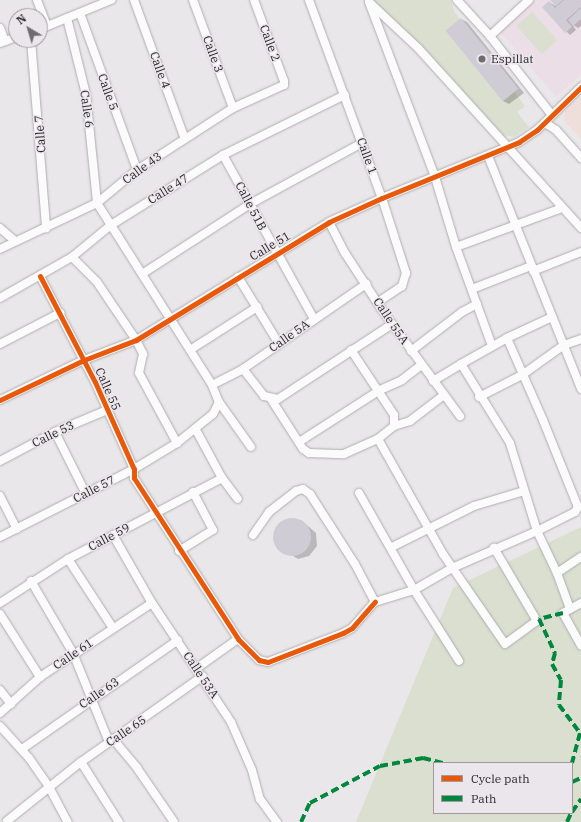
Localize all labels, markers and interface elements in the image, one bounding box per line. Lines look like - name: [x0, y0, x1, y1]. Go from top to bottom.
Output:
- north arrow: [8, 8, 48, 48]
- text: N: [13, 11, 29, 28]
- street label: Calle 2: [256, 23, 284, 63]
- street label: Calle 3: [200, 34, 226, 74]
- street label: Calle 4: [147, 50, 173, 90]
- place label: Espillat: [491, 52, 534, 66]
- marker: Espillat: [476, 53, 488, 65]
- street label: Calle 5: [95, 72, 121, 112]
- street label: Calle 6: [77, 89, 97, 129]
- street label: Calle 7: [31, 115, 49, 153]
- street label: Calle 1: [354, 136, 380, 176]
- street label: Calle 43: [120, 149, 164, 187]
- street label: Calle 47: [145, 171, 191, 207]
- street label: Calle 51B: [232, 179, 270, 233]
- street label: Calle 51: [247, 228, 293, 264]
- street label: Calle 55A: [370, 295, 412, 347]
- street label: Calle 5A: [266, 317, 312, 355]
- street label: Calle 55: [92, 366, 124, 412]
- street label: Calle 53: [30, 418, 76, 450]
- street label: Calle 57: [71, 472, 117, 506]
- street label: Calle 59: [86, 520, 132, 554]
- street label: Calle 61: [50, 635, 96, 673]
- street label: Calle 53A: [180, 649, 222, 701]
- street label: Calle 63: [76, 674, 122, 712]
- street label: Calle 65: [103, 712, 149, 750]
- legend: [433, 762, 573, 814]
- text: Cycle path: [471, 771, 530, 786]
- text: Path: [471, 791, 496, 806]

